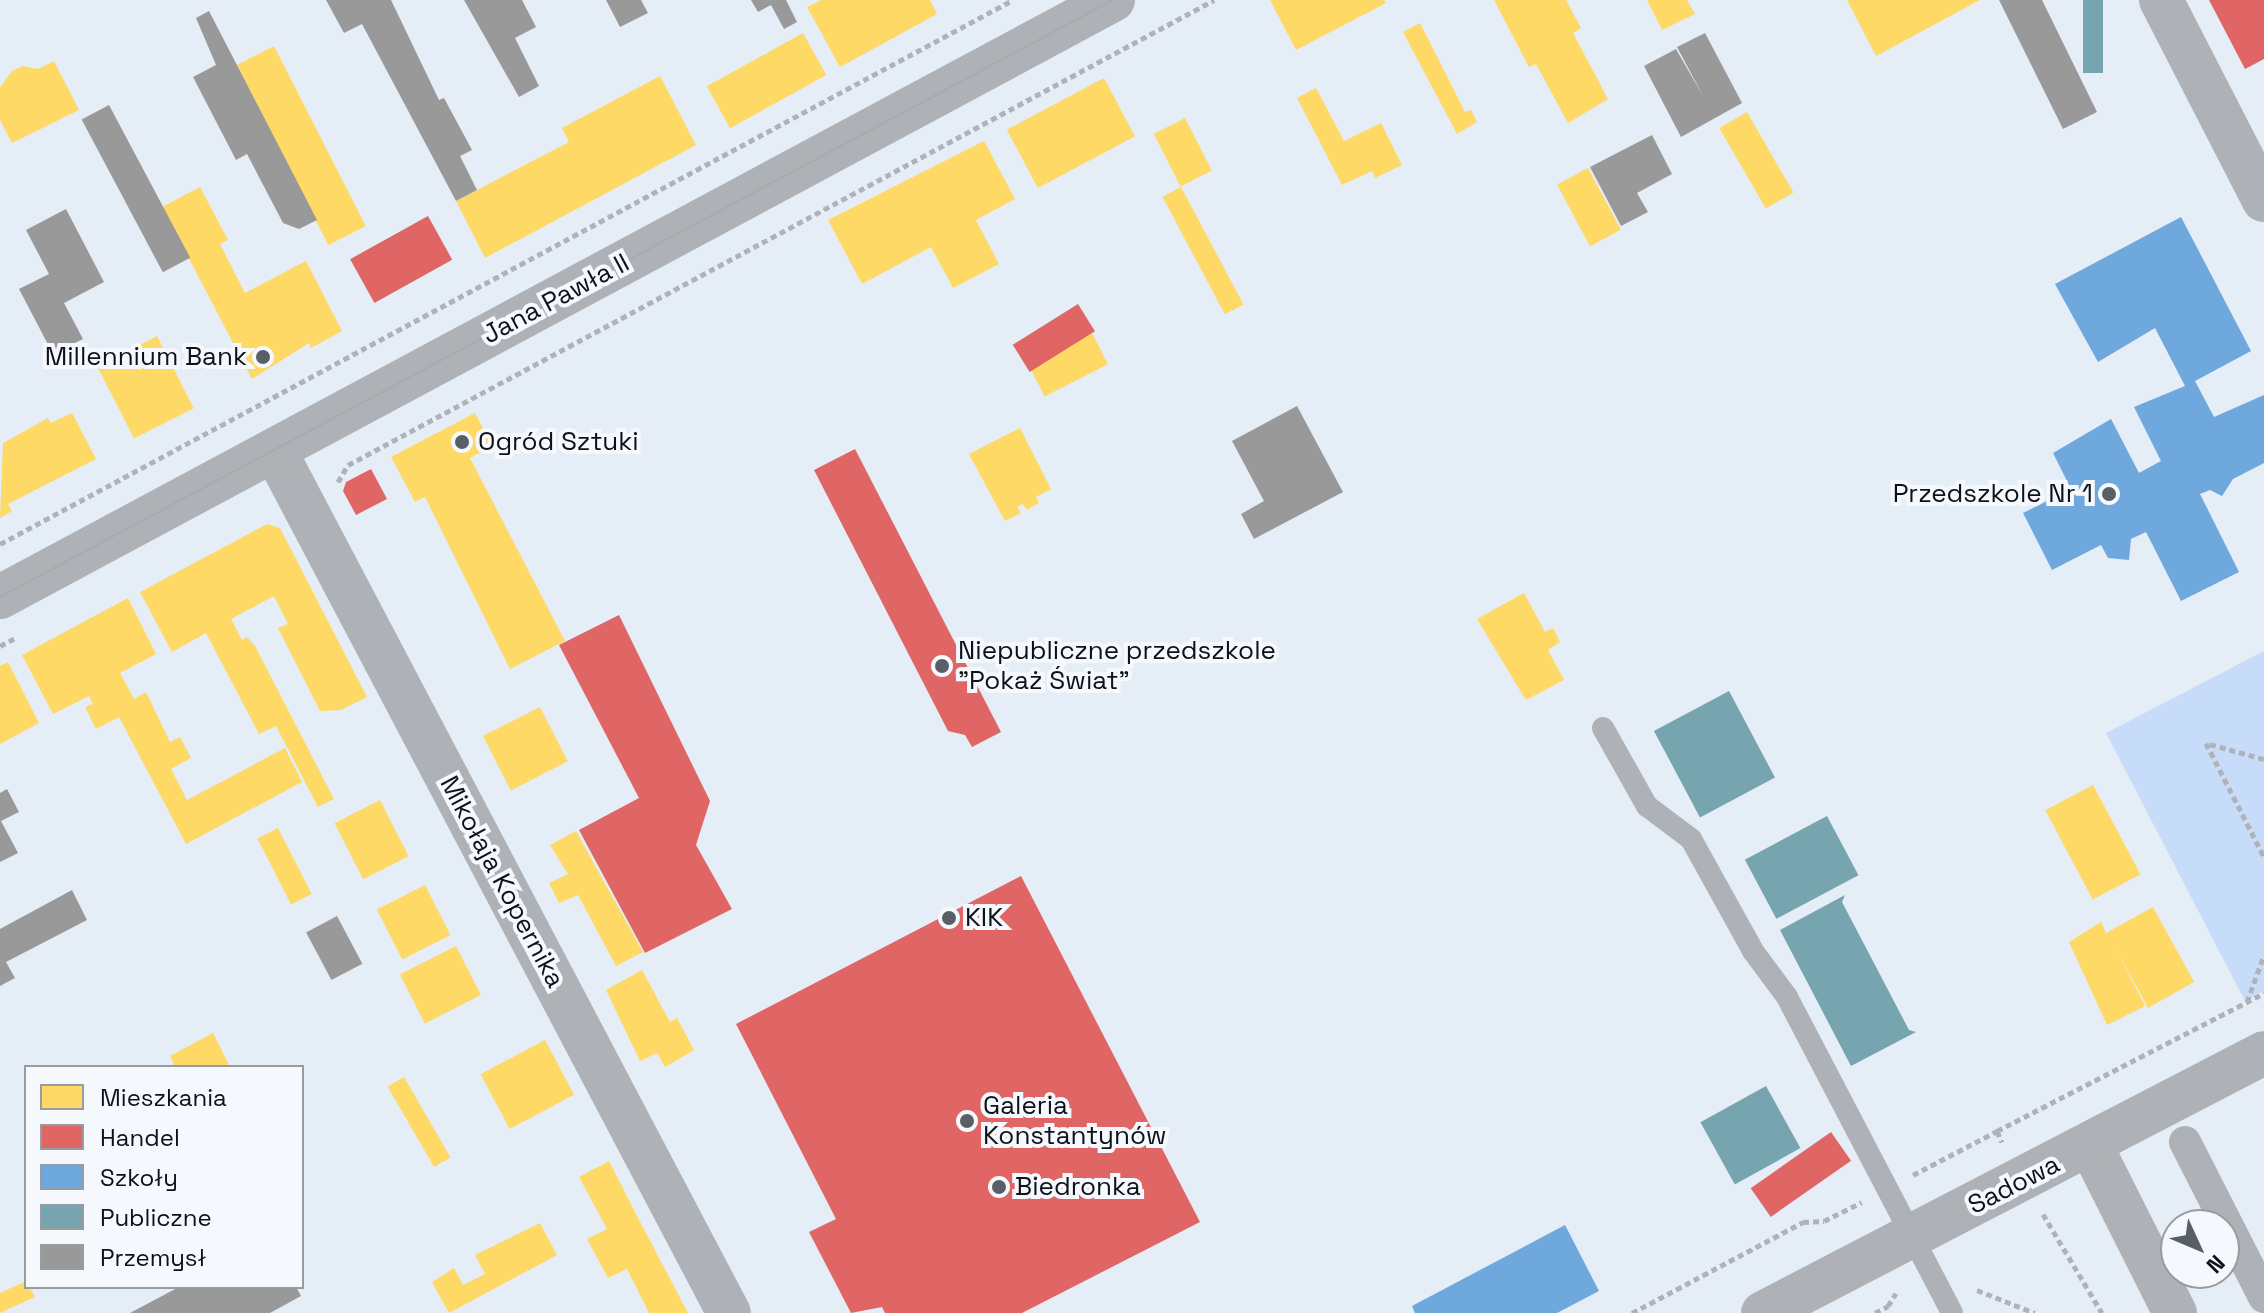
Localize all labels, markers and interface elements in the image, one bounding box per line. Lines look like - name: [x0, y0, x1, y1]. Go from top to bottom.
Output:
- street label: Jana Pawła II: [477, 247, 635, 351]
- place label: Millennium Bank: [45, 341, 247, 373]
- marker: Millennium Bank: [254, 348, 272, 366]
- place label: Ogród Sztuki: [478, 426, 639, 458]
- marker: Ogród Sztuki: [453, 433, 471, 451]
- place label: Przedszkole Nr 1: [1893, 478, 2093, 510]
- marker: Przedszkole Nr 1: [2100, 485, 2118, 503]
- place label: Niepubliczne przedszkole "Pokaż Świat": [958, 635, 1276, 696]
- marker: Niepubliczne przedszkole "Pokaż Świat": [933, 657, 951, 675]
- street label: Mikołaja Kopernika: [433, 771, 571, 993]
- place label: KIK: [965, 902, 1003, 934]
- marker: KIK: [940, 909, 958, 927]
- legend: [24, 1065, 304, 1289]
- text: Mieszkania: [100, 1082, 227, 1113]
- place label: Galeria Konstantynów: [983, 1090, 1167, 1152]
- marker: Galeria Konstantynów: [958, 1112, 976, 1130]
- text: Handel: [100, 1122, 180, 1153]
- street label: Sadowa: [1963, 1149, 2065, 1221]
- text: Szkoły: [100, 1162, 178, 1193]
- place label: Biedronka: [1015, 1171, 1141, 1203]
- marker: Biedronka: [990, 1178, 1008, 1196]
- text: Publiczne: [100, 1202, 212, 1233]
- north arrow: [2160, 1209, 2240, 1289]
- text: Przemysł: [100, 1242, 206, 1273]
- text: N: [2201, 1249, 2231, 1279]

